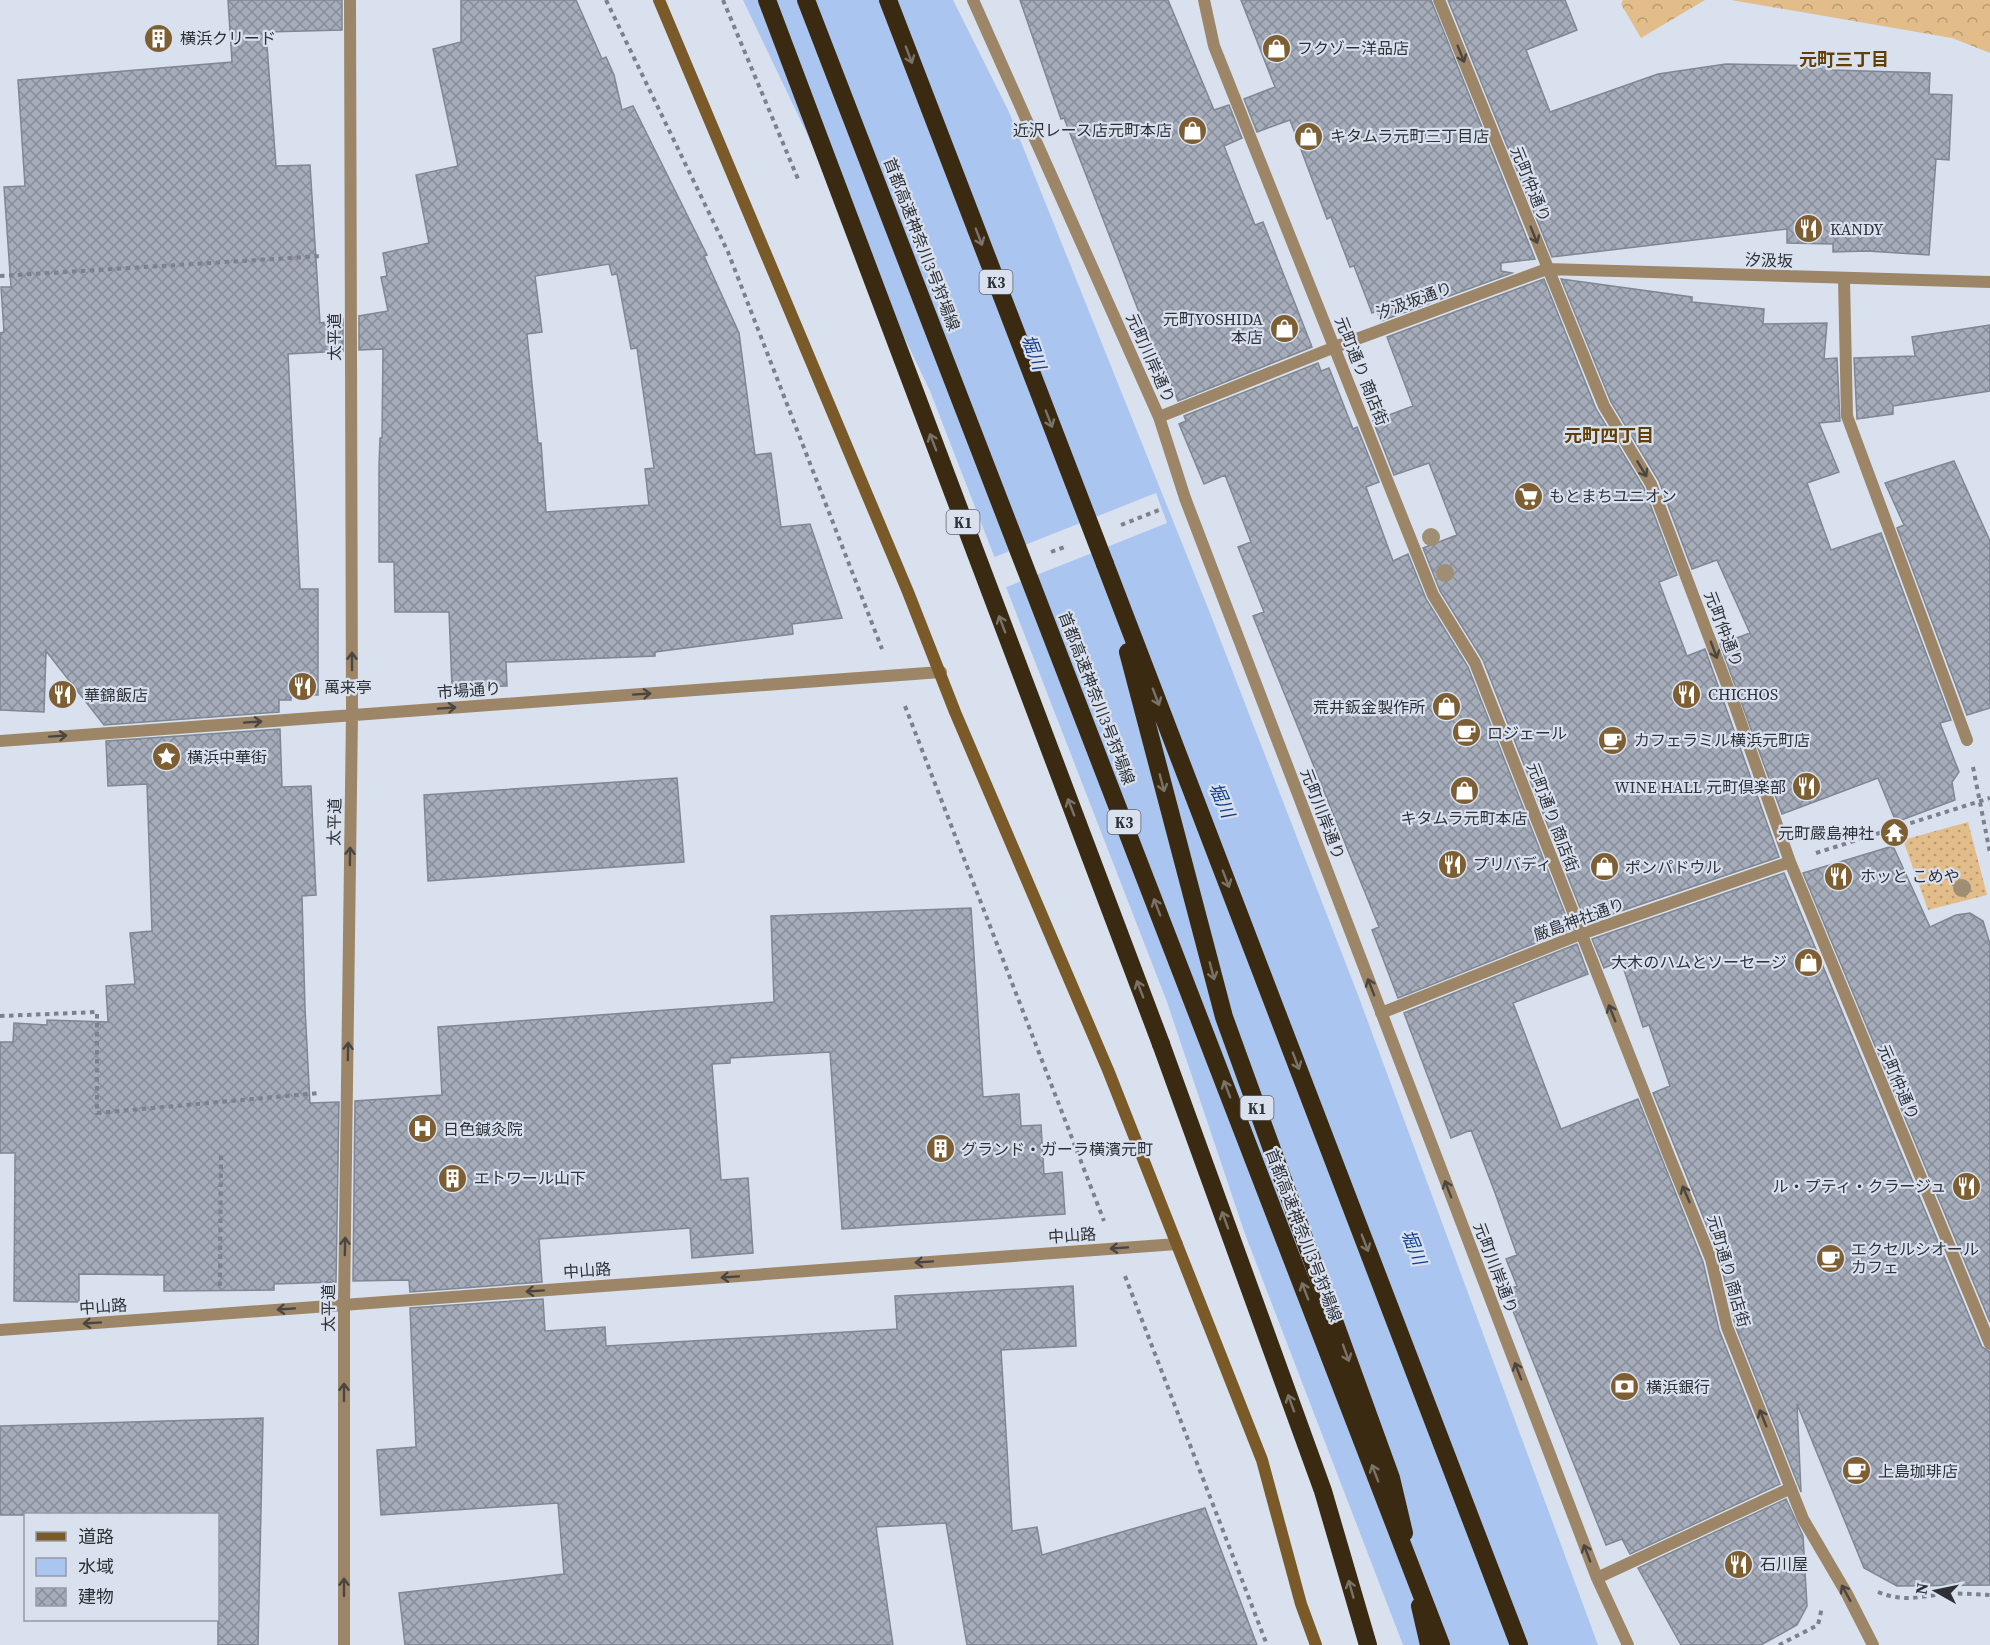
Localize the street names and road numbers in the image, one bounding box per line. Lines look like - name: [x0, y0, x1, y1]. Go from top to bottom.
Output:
- street label: 元町仲通り: [1506, 143, 1556, 225]
- street label: 首都高速神奈川3号狩場線: [879, 154, 965, 334]
- street label: 汐汲坂: [1745, 248, 1793, 272]
- road number: K3: [980, 270, 1012, 294]
- street label: 汐汲坂通り: [1373, 276, 1455, 324]
- street label: 元町川岸通り: [1121, 310, 1181, 406]
- street label: 太平道: [323, 313, 345, 361]
- street label: 元町通り 商店街: [1330, 313, 1394, 429]
- road number: K1: [946, 510, 980, 534]
- street label: 元町仲通り: [1699, 588, 1749, 670]
- street label: 首都高速神奈川3号狩場線: [1054, 608, 1140, 788]
- street label: 市場通り: [436, 677, 502, 703]
- street label: 元町通り 商店街: [1522, 759, 1584, 875]
- street label: 元町川岸通り: [1296, 765, 1350, 863]
- street label: 太平道: [323, 798, 345, 846]
- road number: K3: [1108, 810, 1140, 834]
- street label: 厳島神社通り: [1530, 892, 1628, 946]
- street label: 元町仲通り: [1873, 1041, 1925, 1123]
- road number: K1: [1240, 1096, 1274, 1120]
- street label: 首都高速神奈川3号狩場線: [1261, 1145, 1347, 1325]
- street label: 元町通り 商店街: [1702, 1212, 1756, 1330]
- street label: 元町川岸通り: [1469, 1219, 1523, 1317]
- street label: 中山路: [1047, 1222, 1097, 1248]
- street label: 中山路: [562, 1257, 612, 1283]
- street label: 太平道: [317, 1284, 339, 1332]
- street label: 中山路: [78, 1293, 128, 1319]

